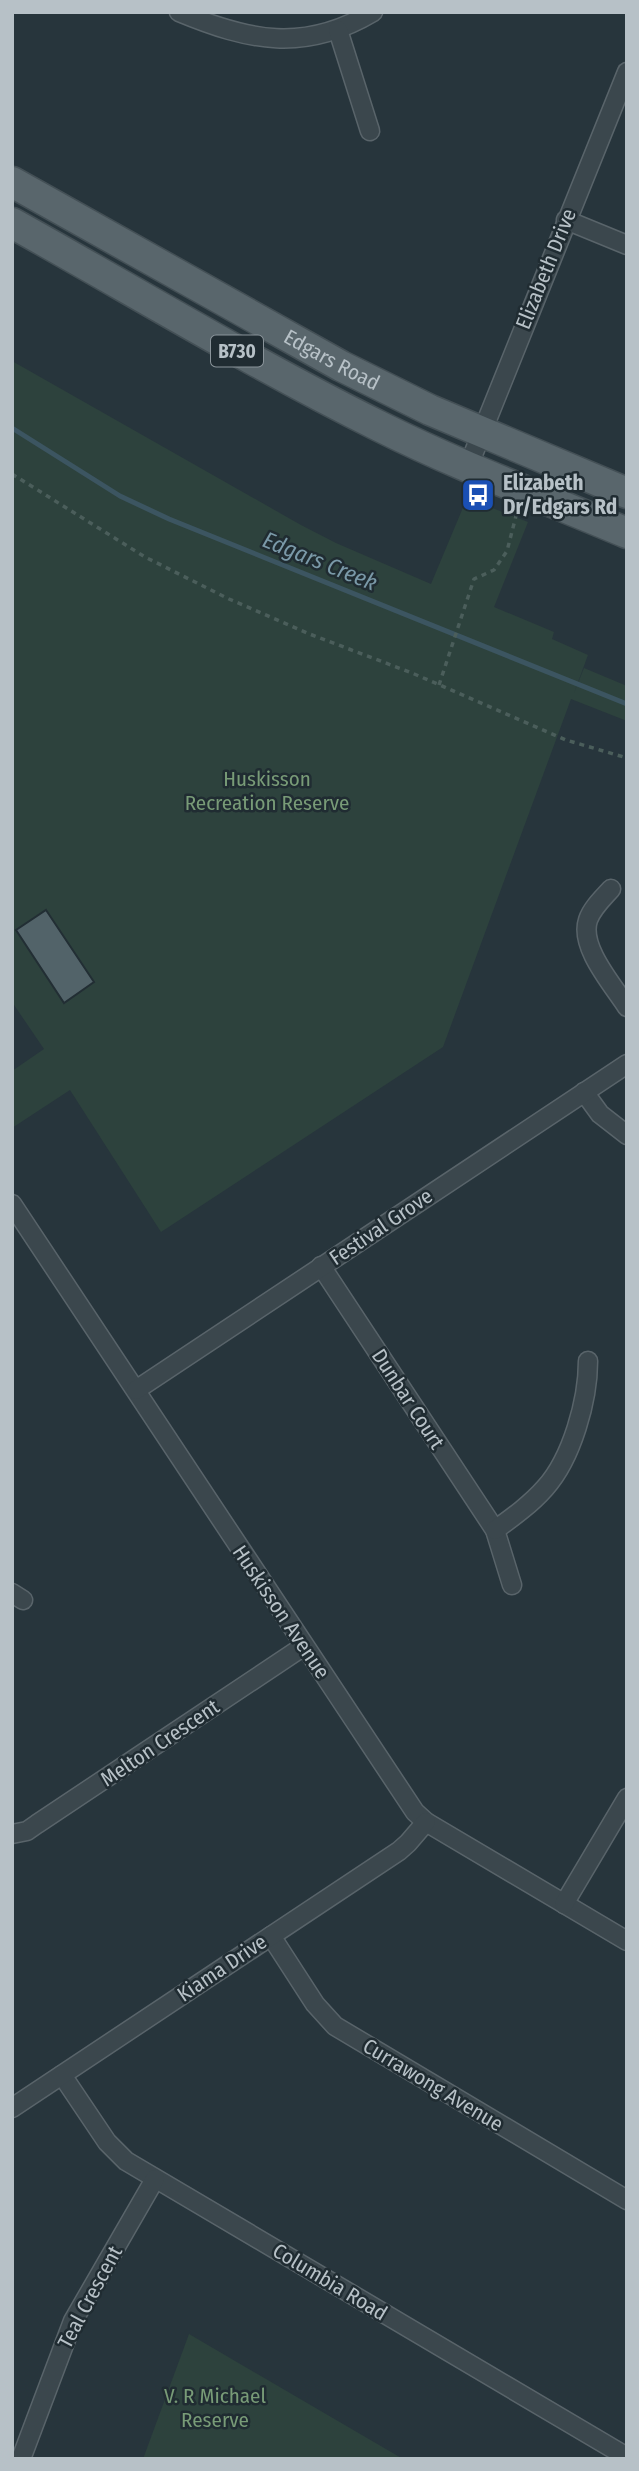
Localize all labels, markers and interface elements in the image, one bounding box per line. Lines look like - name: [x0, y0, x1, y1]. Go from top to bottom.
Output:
- street label: Elizabeth Drive: [510, 205, 582, 333]
- street label: Edgars Road: [279, 324, 384, 396]
- road number: B730: [211, 336, 263, 366]
- place label: Elizabeth Dr/Edgars Rd: [503, 470, 617, 520]
- bus stop icon: Elizabeth Dr/Edgars Rd: [459, 476, 497, 514]
- water label: Edgars Creek: [259, 525, 381, 597]
- park label: Huskisson Recreation Reserve: [185, 766, 349, 816]
- street label: Festival Grove: [324, 1183, 438, 1271]
- street label: Dunbar Court: [366, 1344, 450, 1454]
- street label: Huskisson Avenue: [227, 1540, 335, 1684]
- street label: Melton Crescent: [96, 1694, 224, 1792]
- street label: Kiama Drive: [172, 1929, 272, 2007]
- street label: Currawong Avenue: [358, 2033, 508, 2137]
- street label: Columbia Road: [268, 2238, 392, 2326]
- street label: Teal Crescent: [52, 2241, 128, 2353]
- park label: V. R Michael Reserve: [164, 2383, 266, 2433]

